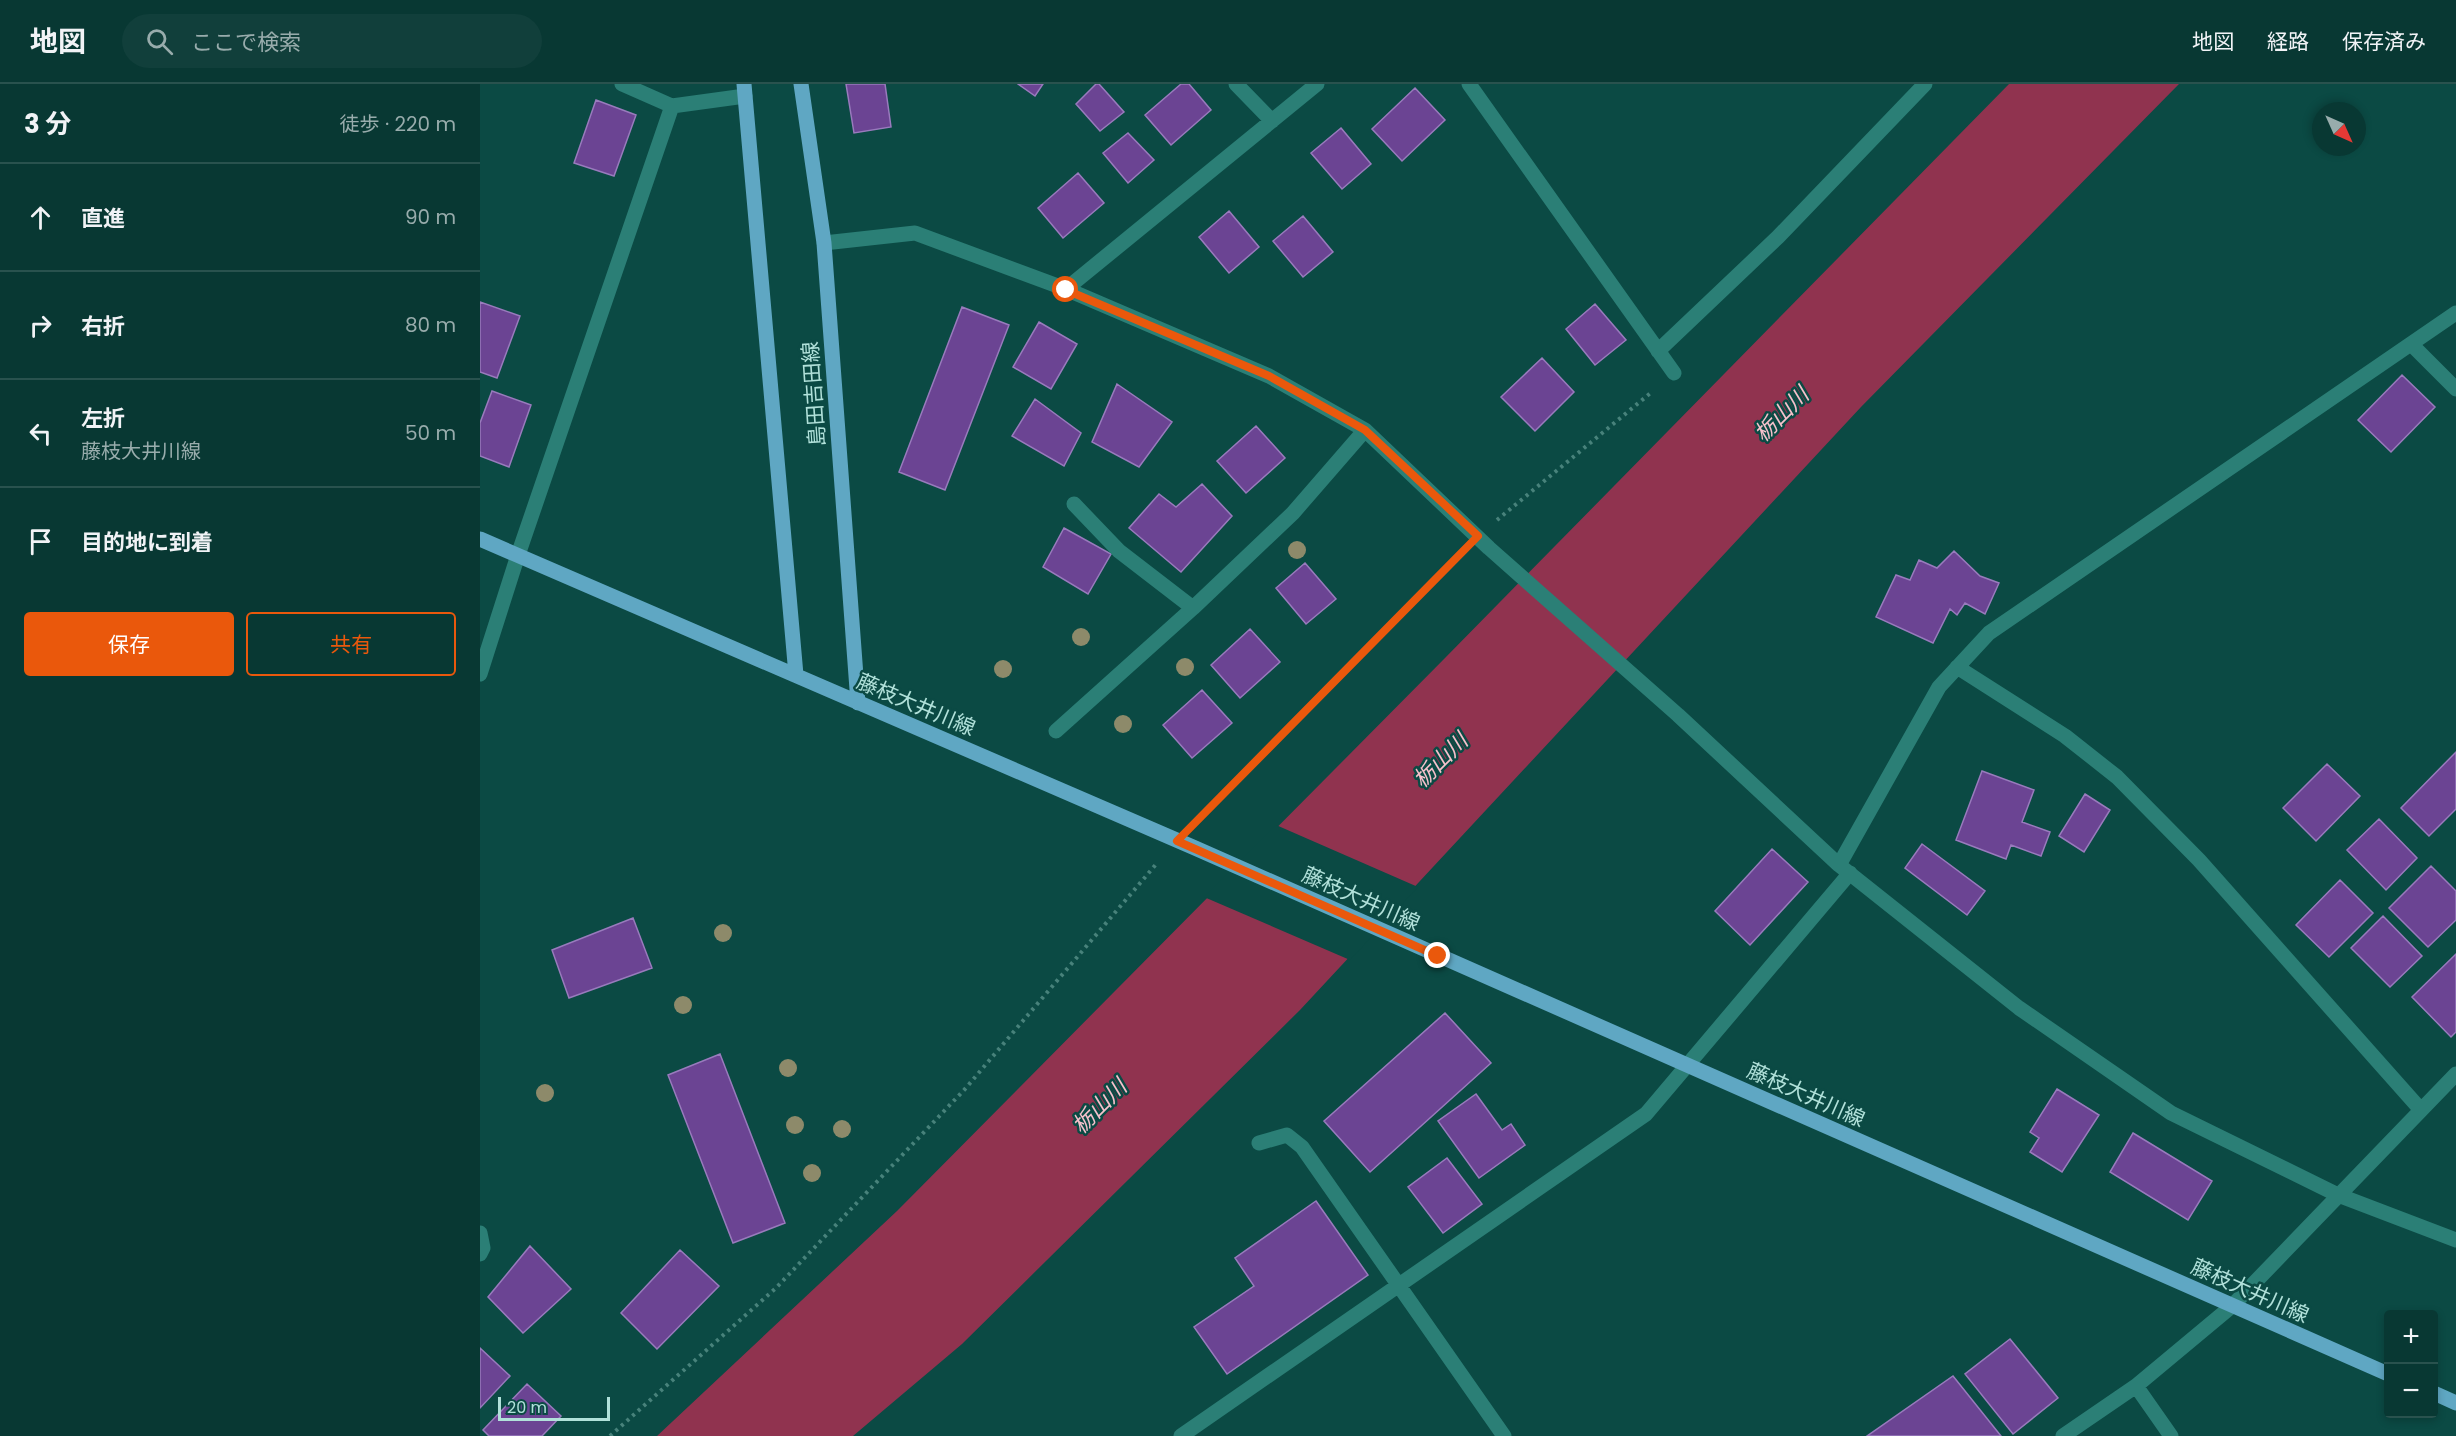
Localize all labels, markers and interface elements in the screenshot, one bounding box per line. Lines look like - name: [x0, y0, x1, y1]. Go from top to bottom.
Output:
- search box: [122, 14, 542, 68]
- text: 地図: [30, 22, 86, 61]
- icon: search: [143, 25, 176, 58]
- text: ここで検索: [191, 27, 301, 58]
- text: 地図: [2192, 27, 2234, 56]
- text: 経路: [2267, 27, 2309, 56]
- text: 保存済み: [2342, 27, 2426, 56]
- north arrow: [2312, 102, 2366, 156]
- text: 3 分: [24, 106, 71, 142]
- text: 徒歩 · 220 m: [340, 110, 456, 138]
- icon: ahead: [24, 201, 57, 234]
- text: 直進: [81, 203, 125, 234]
- text: 90 m: [405, 203, 456, 231]
- route start: [1052, 276, 1078, 302]
- icon: right: [24, 309, 57, 342]
- text: 右折: [81, 311, 125, 342]
- text: 80 m: [405, 311, 456, 339]
- street label: 島田吉田線: [795, 341, 832, 447]
- water label: 栃山川: [1747, 379, 1817, 449]
- text: 左折: [81, 403, 125, 434]
- icon: left: [24, 417, 57, 450]
- text: 50 m: [405, 419, 456, 447]
- text: 藤枝大井川線: [81, 437, 201, 465]
- icon: arrive: [24, 525, 57, 558]
- text: 目的地に到着: [81, 527, 213, 558]
- button: 保存: [24, 612, 234, 676]
- button: 共有: [246, 612, 456, 676]
- street label: 藤枝大井川線: [853, 667, 980, 743]
- water label: 栃山川: [1406, 725, 1476, 795]
- street label: 藤枝大井川線: [1298, 860, 1425, 937]
- route end: [1424, 942, 1450, 968]
- street label: 藤枝大井川線: [1743, 1056, 1870, 1133]
- water label: 栃山川: [1065, 1071, 1135, 1141]
- street label: 藤枝大井川線: [2187, 1252, 2314, 1329]
- map controls: [2384, 1310, 2438, 1418]
- button: +: [2384, 1310, 2438, 1364]
- button: −: [2384, 1364, 2438, 1418]
- scale bar: [498, 1394, 610, 1422]
- text: 20 m: [507, 1396, 547, 1419]

